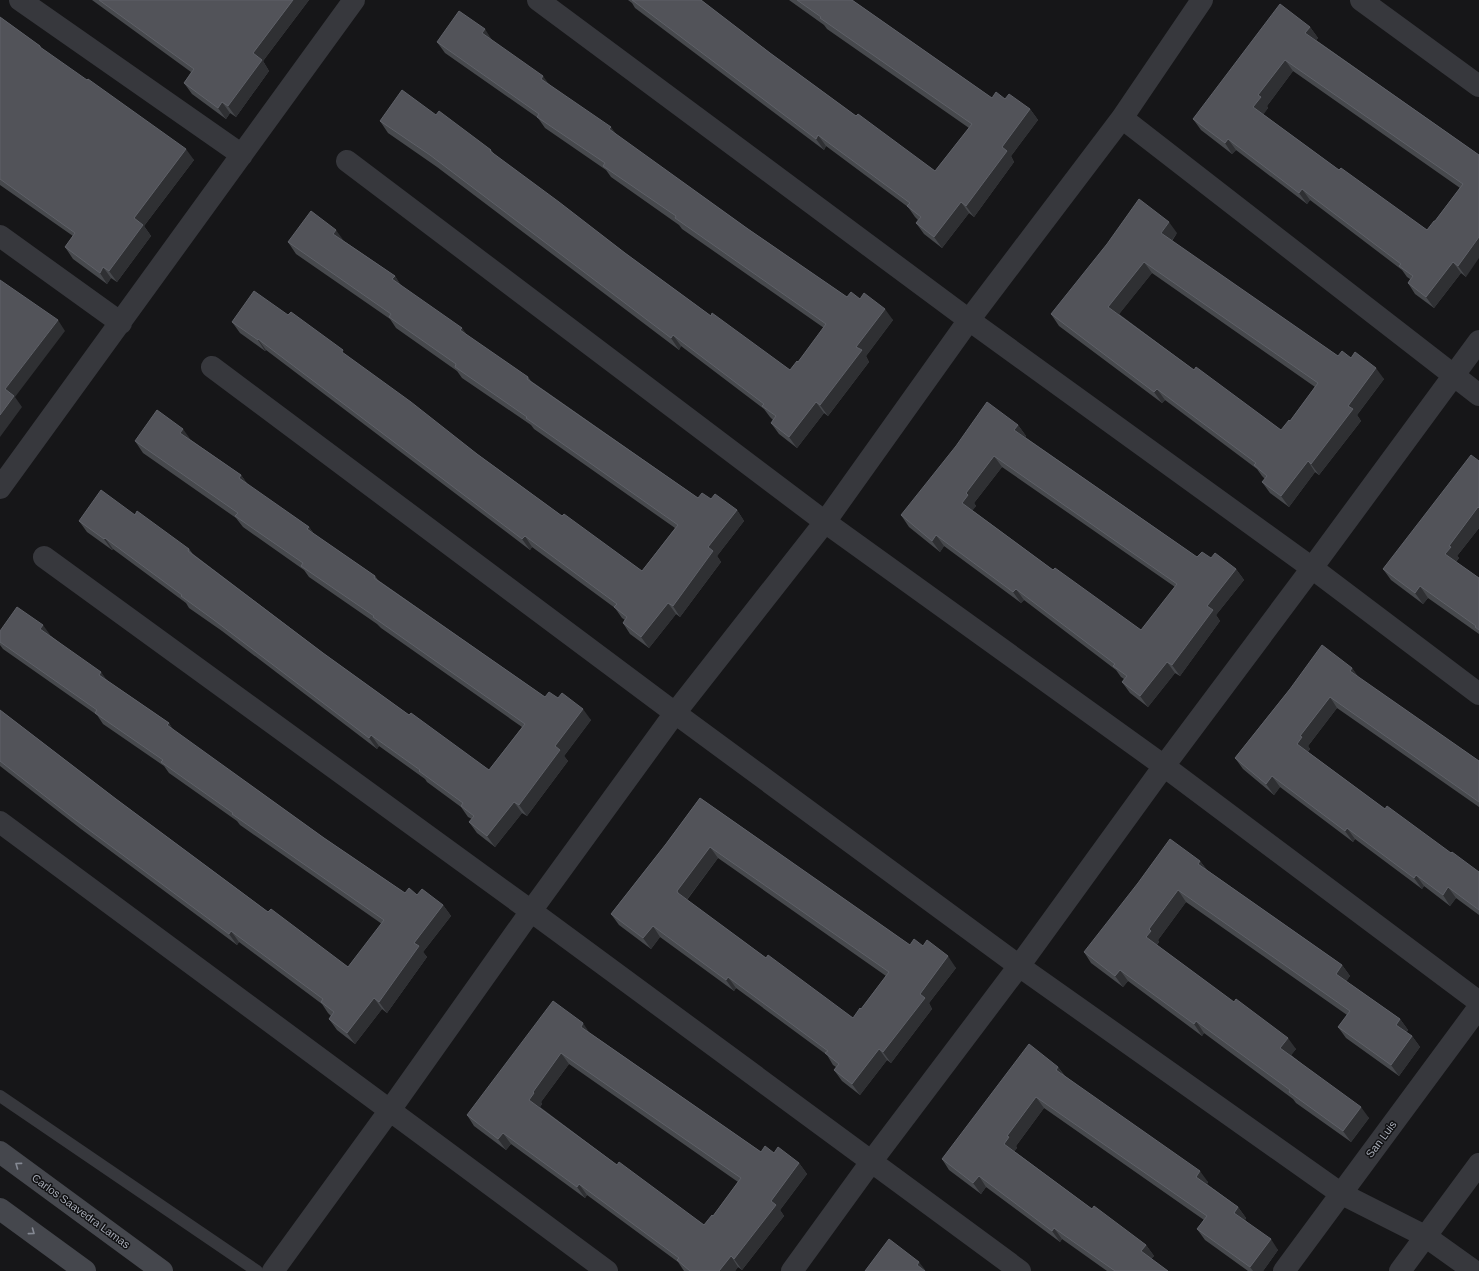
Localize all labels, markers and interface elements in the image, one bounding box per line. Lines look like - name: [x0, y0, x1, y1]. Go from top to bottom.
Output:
- street label: San Luis: [1363, 1118, 1399, 1160]
- one-way arrow: [15, 1162, 22, 1170]
- street label: Carlos Saavedra Lamas: [30, 1171, 133, 1251]
- one-way arrow: [27, 1227, 34, 1234]

